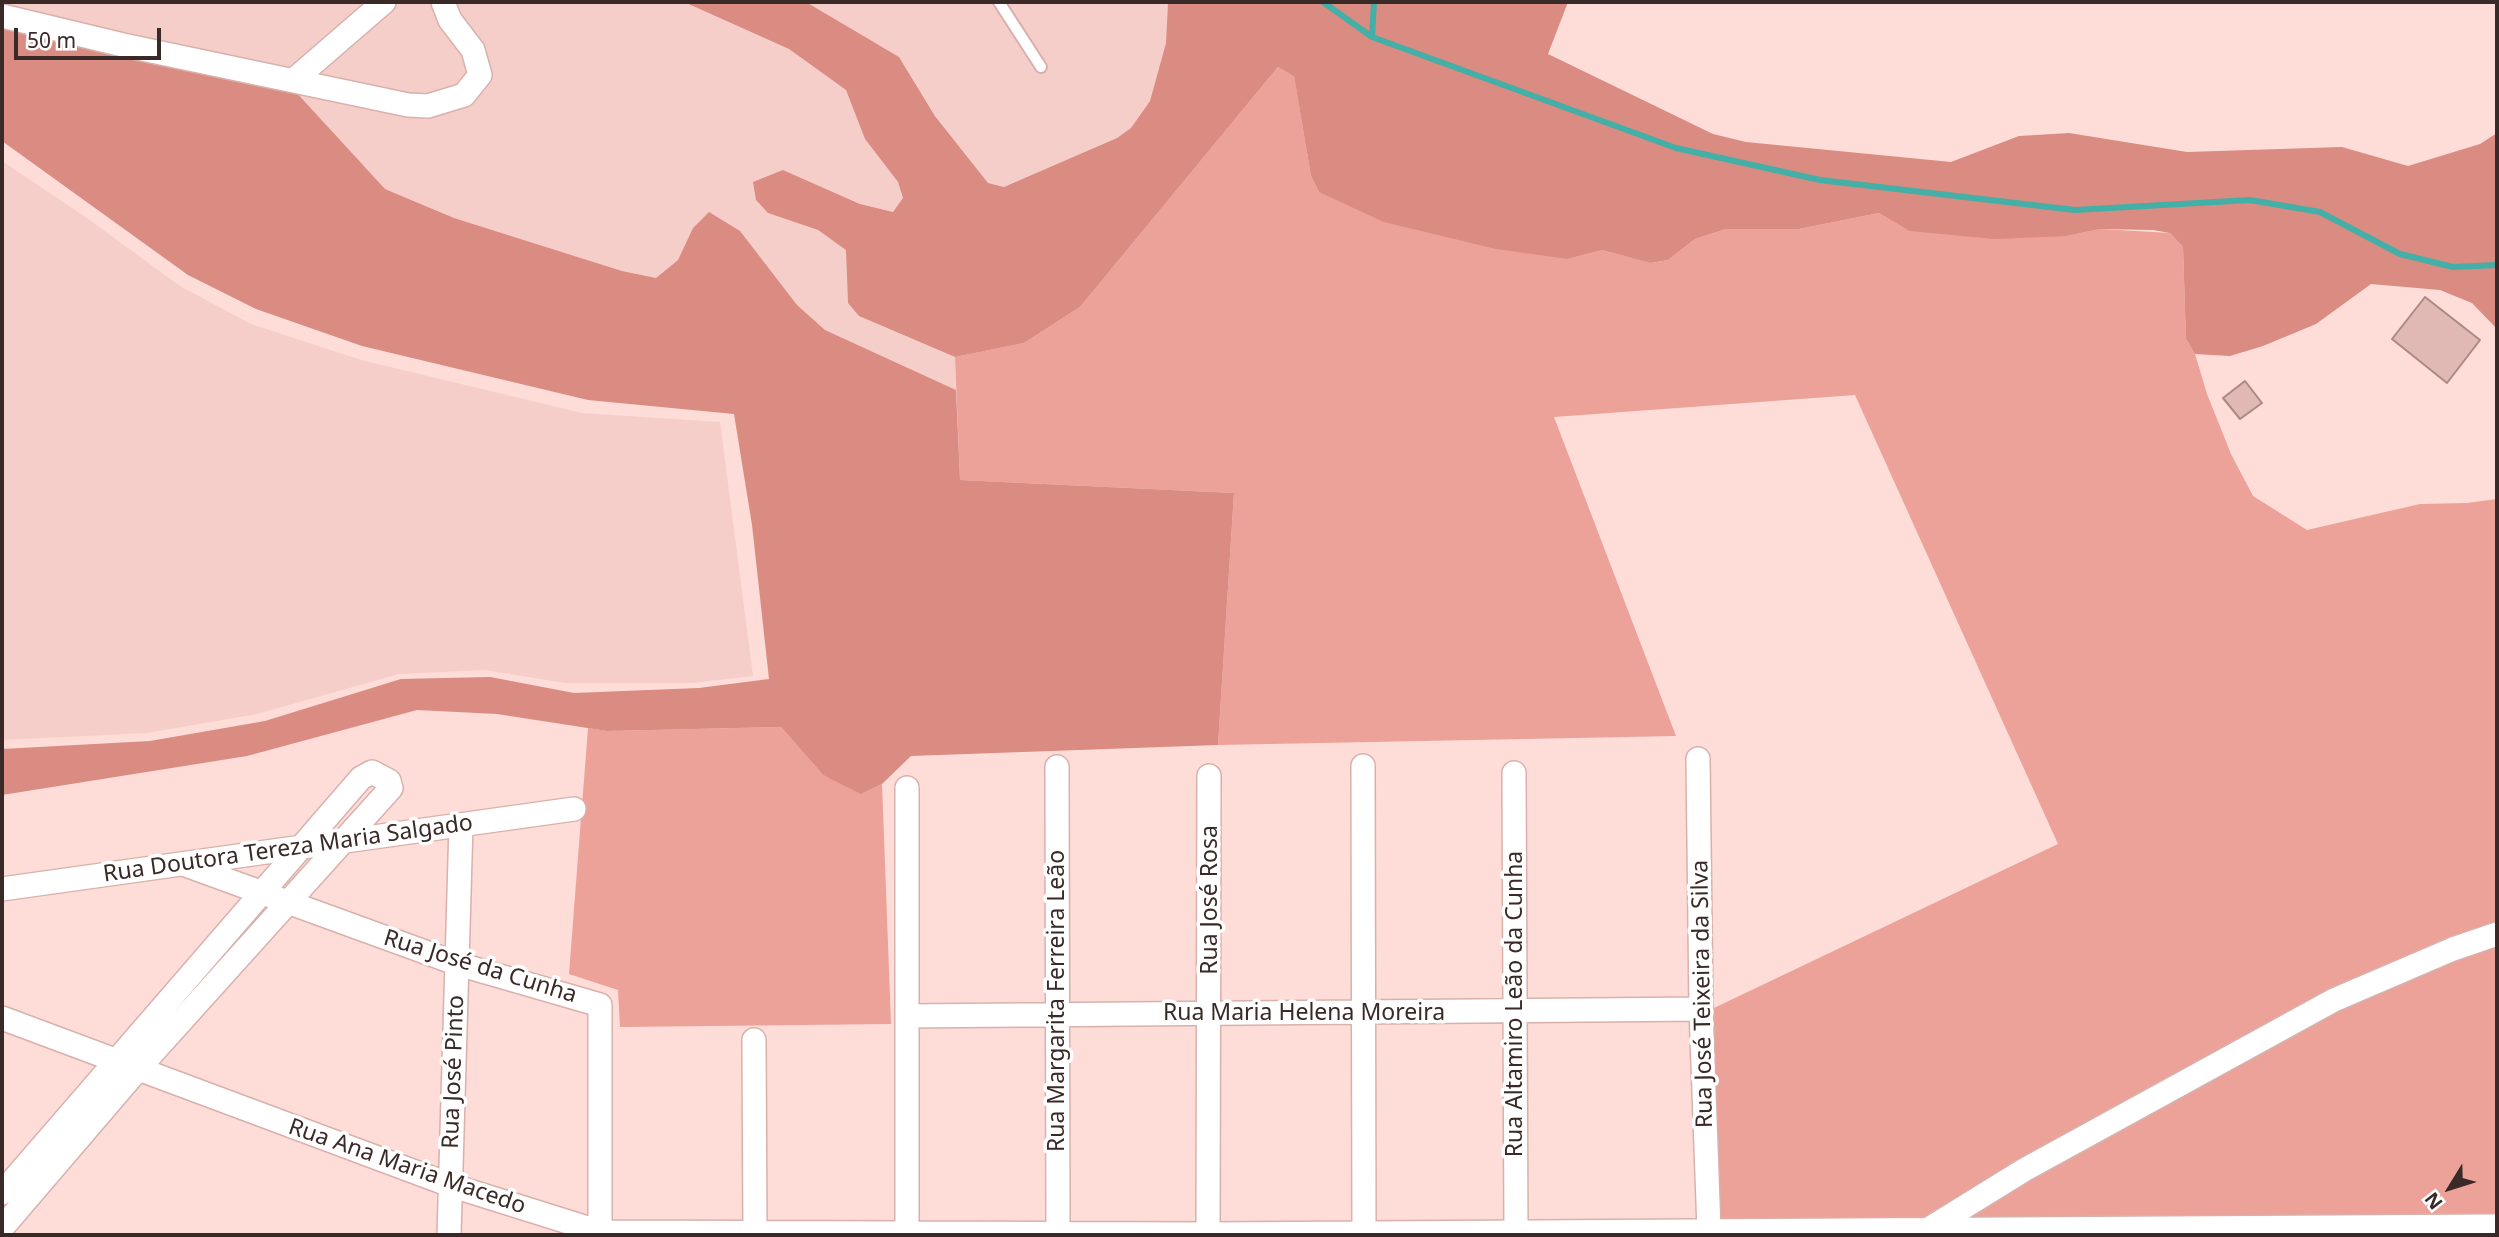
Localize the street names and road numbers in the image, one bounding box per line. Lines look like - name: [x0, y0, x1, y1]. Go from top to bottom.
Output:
- street label: Rua Doutora Tereza Maria Salgado: [102, 809, 474, 889]
- street label: Rua José Rosa: [1196, 825, 1224, 975]
- street label: Rua Margarita Ferreira Leão: [1043, 850, 1071, 1152]
- street label: Rua Altamiro Leão da Cunha: [1501, 851, 1529, 1157]
- street label: Rua José Teixeira da Silva: [1687, 860, 1719, 1128]
- street label: Rua José da Cunha: [380, 924, 580, 1010]
- street label: Rua José Pinto: [438, 995, 470, 1149]
- street label: Rua Maria Helena Moreira: [1163, 999, 1445, 1027]
- street label: Rua Ana Maria Macedo: [285, 1113, 529, 1221]

